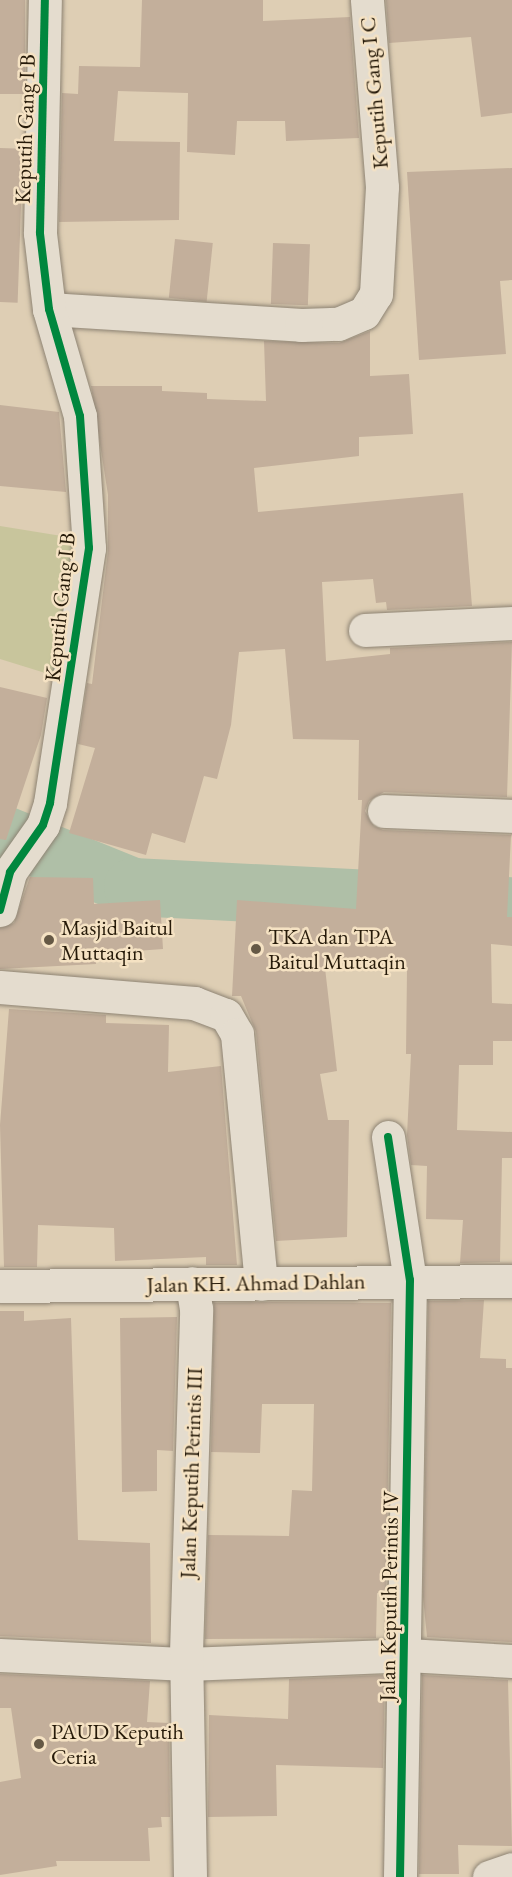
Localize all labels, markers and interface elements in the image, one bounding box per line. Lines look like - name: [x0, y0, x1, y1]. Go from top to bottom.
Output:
- street label: Keputih Gang I C: [354, 16, 394, 170]
- street label: Keputih Gang I B: [9, 54, 41, 204]
- street label: Keputih Gang I B: [39, 531, 81, 683]
- place label: Masjid Baitul Muttaqin: [61, 914, 173, 966]
- place label: TKA dan TPA Baitul Muttaqin: [268, 923, 406, 974]
- marker: Masjid Baitul Muttaqin: [42, 933, 56, 947]
- marker: TKA dan TPA Baitul Muttaqin: [249, 942, 263, 956]
- street label: Jalan KH. Ahmad Dahlan: [146, 1268, 366, 1298]
- street label: Jalan Keputih Perintis III: [174, 1367, 208, 1579]
- street label: Jalan Keputih Perintis IV: [374, 1490, 404, 1702]
- place label: PAUD Keputih Ceria: [51, 1718, 184, 1770]
- marker: PAUD Keputih Ceria: [32, 1737, 46, 1751]

